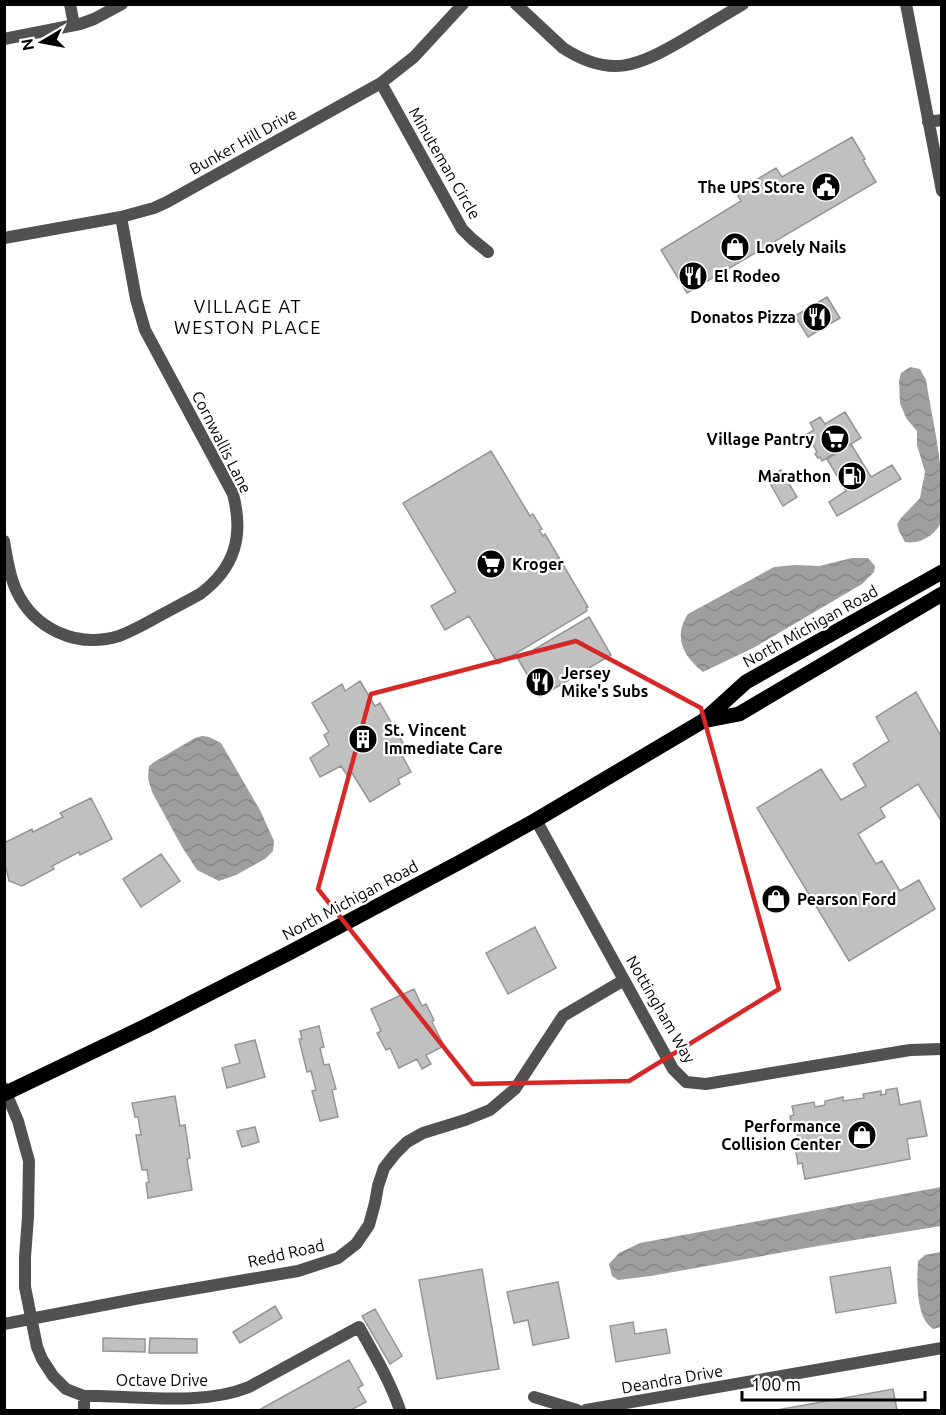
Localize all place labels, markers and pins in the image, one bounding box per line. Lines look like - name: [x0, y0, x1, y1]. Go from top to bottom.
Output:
- public building icon: The UPS Store: [810, 171, 842, 203]
- place label: The UPS Store: [698, 178, 805, 196]
- shop icon: Lovely Nails: [719, 231, 751, 263]
- place label: Lovely Nails: [756, 238, 846, 256]
- restaurant icon: El Rodeo: [677, 260, 709, 292]
- place label: El Rodeo: [714, 267, 780, 285]
- restaurant icon: Donatos Pizza: [801, 301, 833, 333]
- place label: Donatos Pizza: [690, 308, 796, 326]
- supermarket icon: Village Pantry: [819, 423, 851, 455]
- place label: Village Pantry: [706, 430, 814, 448]
- fuel station icon: Marathon: [836, 460, 868, 492]
- place label: Marathon: [758, 467, 831, 485]
- supermarket icon: Kroger: [475, 548, 507, 580]
- place label: Kroger: [512, 555, 564, 573]
- place label: Jersey Mike's Subs: [561, 664, 648, 700]
- restaurant icon: Jersey Mike's Subs: [524, 666, 556, 698]
- place label: St. Vincent Immediate Care: [384, 721, 503, 757]
- building icon: St. Vincent Immediate Care: [347, 723, 379, 755]
- shop icon: Pearson Ford: [760, 883, 792, 915]
- place label: Pearson Ford: [797, 890, 896, 908]
- place label: Performance Collision Center: [721, 1117, 841, 1153]
- shop icon: Performance Collision Center: [846, 1119, 878, 1151]

